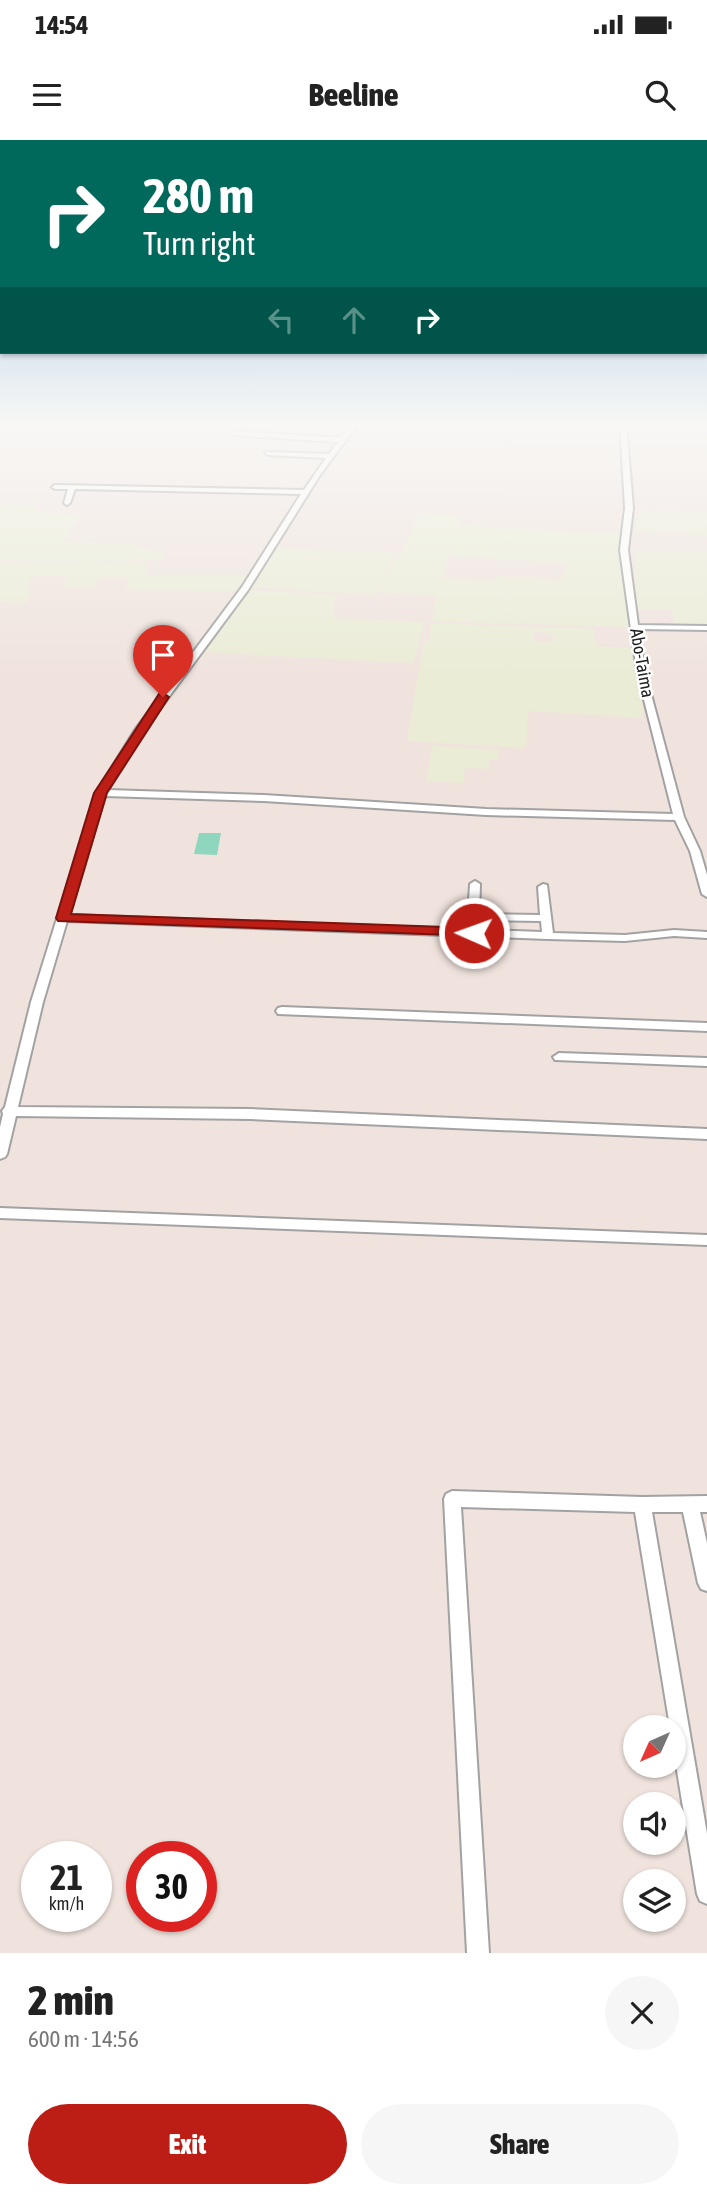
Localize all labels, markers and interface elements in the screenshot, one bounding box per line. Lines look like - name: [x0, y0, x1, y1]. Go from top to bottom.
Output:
- text: 14:54: [35, 10, 89, 40]
- icon: menu: [28, 76, 66, 114]
- text: Beeline: [309, 76, 398, 113]
- icon: search: [641, 76, 679, 114]
- text: 280 m: [143, 167, 254, 223]
- icon: right: [28, 168, 119, 259]
- text: Turn right: [143, 225, 256, 262]
- icon: left: [262, 301, 300, 339]
- icon: ahead: [335, 301, 373, 339]
- icon: right: [408, 301, 446, 339]
- pin: [133, 625, 193, 697]
- street label: Abo-Taima: [626, 627, 659, 699]
- icon: arrive: [144, 636, 182, 674]
- position arrow: [437, 896, 511, 970]
- north arrow: [623, 1715, 686, 1778]
- map controls: [623, 1715, 686, 1932]
- button: sound: [623, 1792, 686, 1855]
- speed limit sign: 30: [126, 1841, 217, 1932]
- text: 21: [50, 1857, 83, 1897]
- button: layers: [623, 1869, 686, 1932]
- text: km/h: [49, 1893, 84, 1914]
- text: 2 min: [28, 1976, 114, 2024]
- button: close: [605, 1976, 679, 2050]
- text: 600 m · 14:56: [28, 2026, 139, 2052]
- button: Exit: [28, 2104, 347, 2184]
- button: Share: [361, 2104, 679, 2184]

